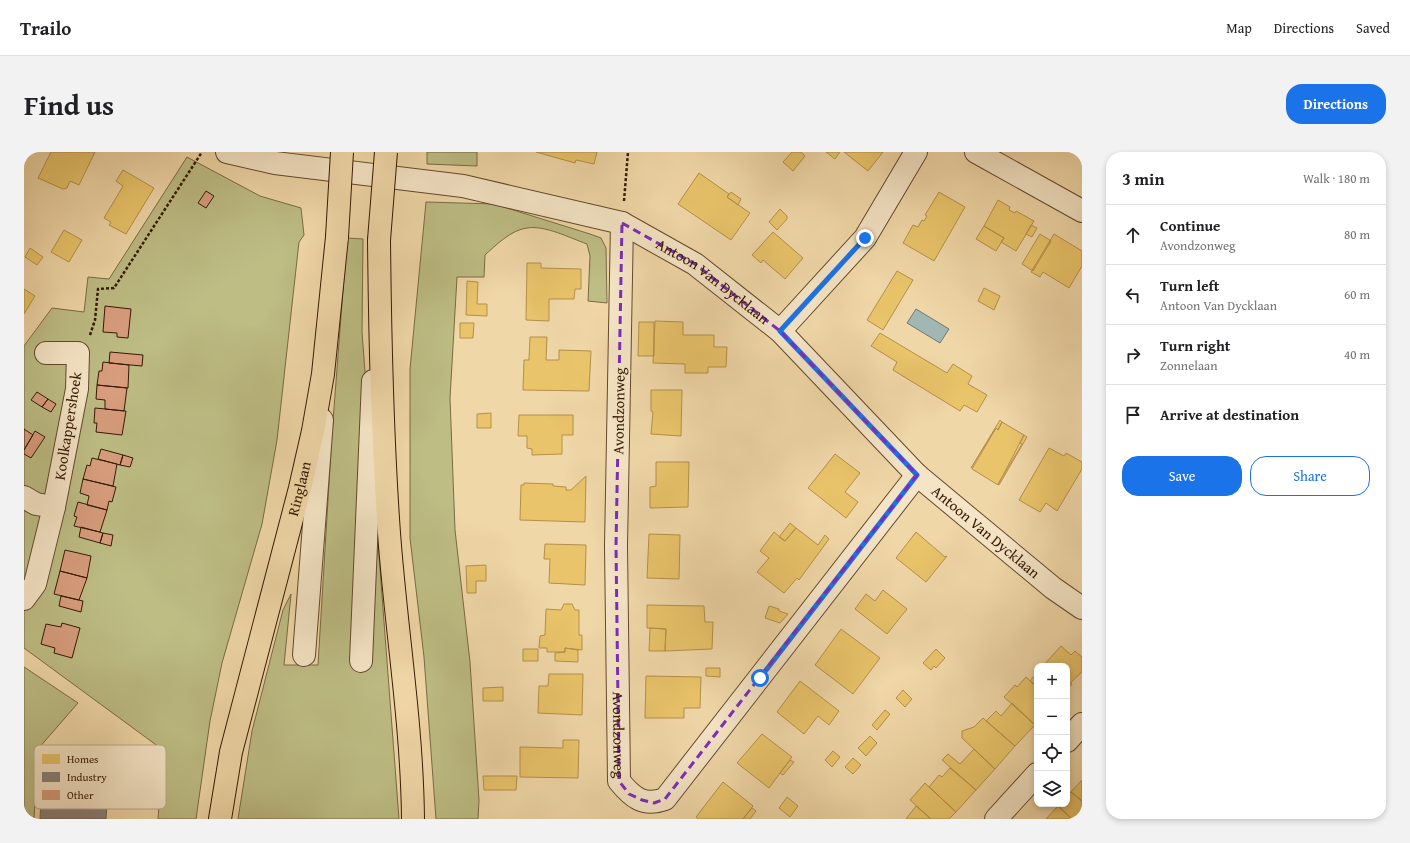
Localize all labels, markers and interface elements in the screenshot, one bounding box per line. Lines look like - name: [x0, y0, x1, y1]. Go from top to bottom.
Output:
- text: Trailo: [20, 14, 71, 42]
- text: Map: [1226, 18, 1252, 38]
- text: Directions: [1274, 18, 1334, 38]
- text: Saved: [1356, 18, 1390, 38]
- text: Find us: [24, 84, 114, 125]
- button: Directions: [1286, 84, 1386, 124]
- text: 3 min: [1122, 166, 1164, 191]
- text: Walk · 180 m: [1303, 169, 1370, 188]
- text: Continue: [1160, 215, 1221, 236]
- icon: ahead: [1122, 224, 1144, 246]
- text: 80 m: [1344, 225, 1370, 244]
- route end: [856, 229, 874, 247]
- street label: Antoon Van Dycklaan: [652, 233, 774, 329]
- text: Avondzonweg: [1160, 236, 1236, 255]
- text: Turn left: [1160, 275, 1219, 296]
- icon: left: [1122, 284, 1144, 306]
- text: 60 m: [1344, 285, 1370, 304]
- text: Antoon Van Dycklaan: [1160, 296, 1277, 315]
- text: Turn right: [1160, 335, 1231, 356]
- icon: right: [1122, 344, 1144, 366]
- text: 40 m: [1344, 345, 1370, 364]
- text: Zonnelaan: [1160, 356, 1217, 375]
- street label: Avondzonweg: [607, 367, 630, 455]
- street label: Koolkappershoek: [49, 370, 86, 481]
- icon: arrive: [1122, 404, 1144, 426]
- text: Arrive at destination: [1160, 404, 1299, 425]
- button: Save: [1122, 456, 1242, 496]
- button: Share: [1250, 456, 1370, 496]
- street label: Ringlaan: [282, 459, 316, 518]
- street label: Antoon Van Dycklaan: [927, 480, 1045, 583]
- map controls: [1034, 663, 1070, 807]
- button: +: [1034, 663, 1070, 699]
- route start: [751, 669, 769, 687]
- street label: Avondzonweg: [608, 691, 630, 779]
- button: −: [1034, 699, 1070, 735]
- button: locate: [1034, 735, 1070, 771]
- legend: [34, 745, 166, 809]
- text: Homes: [67, 751, 98, 767]
- text: Industry: [67, 769, 107, 785]
- button: layers: [1034, 771, 1070, 807]
- text: Other: [67, 787, 94, 803]

